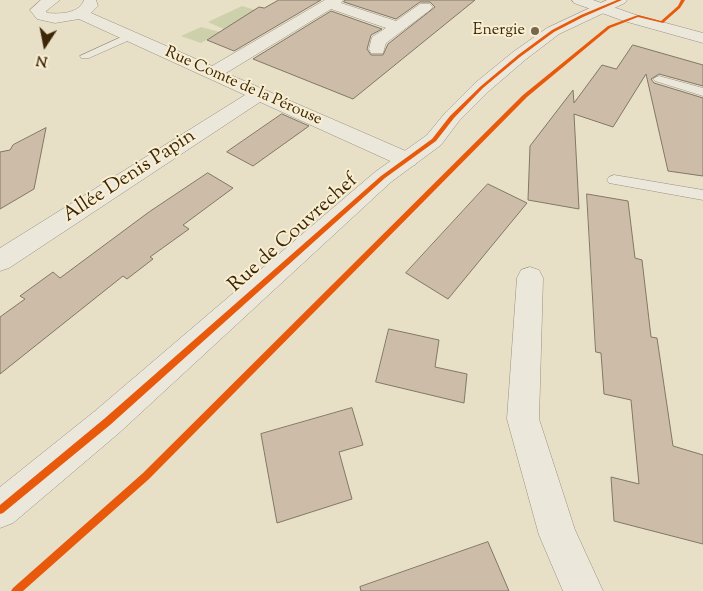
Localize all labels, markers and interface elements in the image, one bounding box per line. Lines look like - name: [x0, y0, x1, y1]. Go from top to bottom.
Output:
- north arrow: [20, 20, 70, 70]
- place label: Energie: [473, 21, 525, 41]
- marker: Energie: [529, 25, 541, 37]
- street label: Rue Comte de la Pérouse: [161, 44, 325, 130]
- text: N: [35, 49, 50, 71]
- street label: Allée Denis Papin: [59, 125, 201, 229]
- street label: Rue de Couvrechef: [224, 170, 364, 298]

